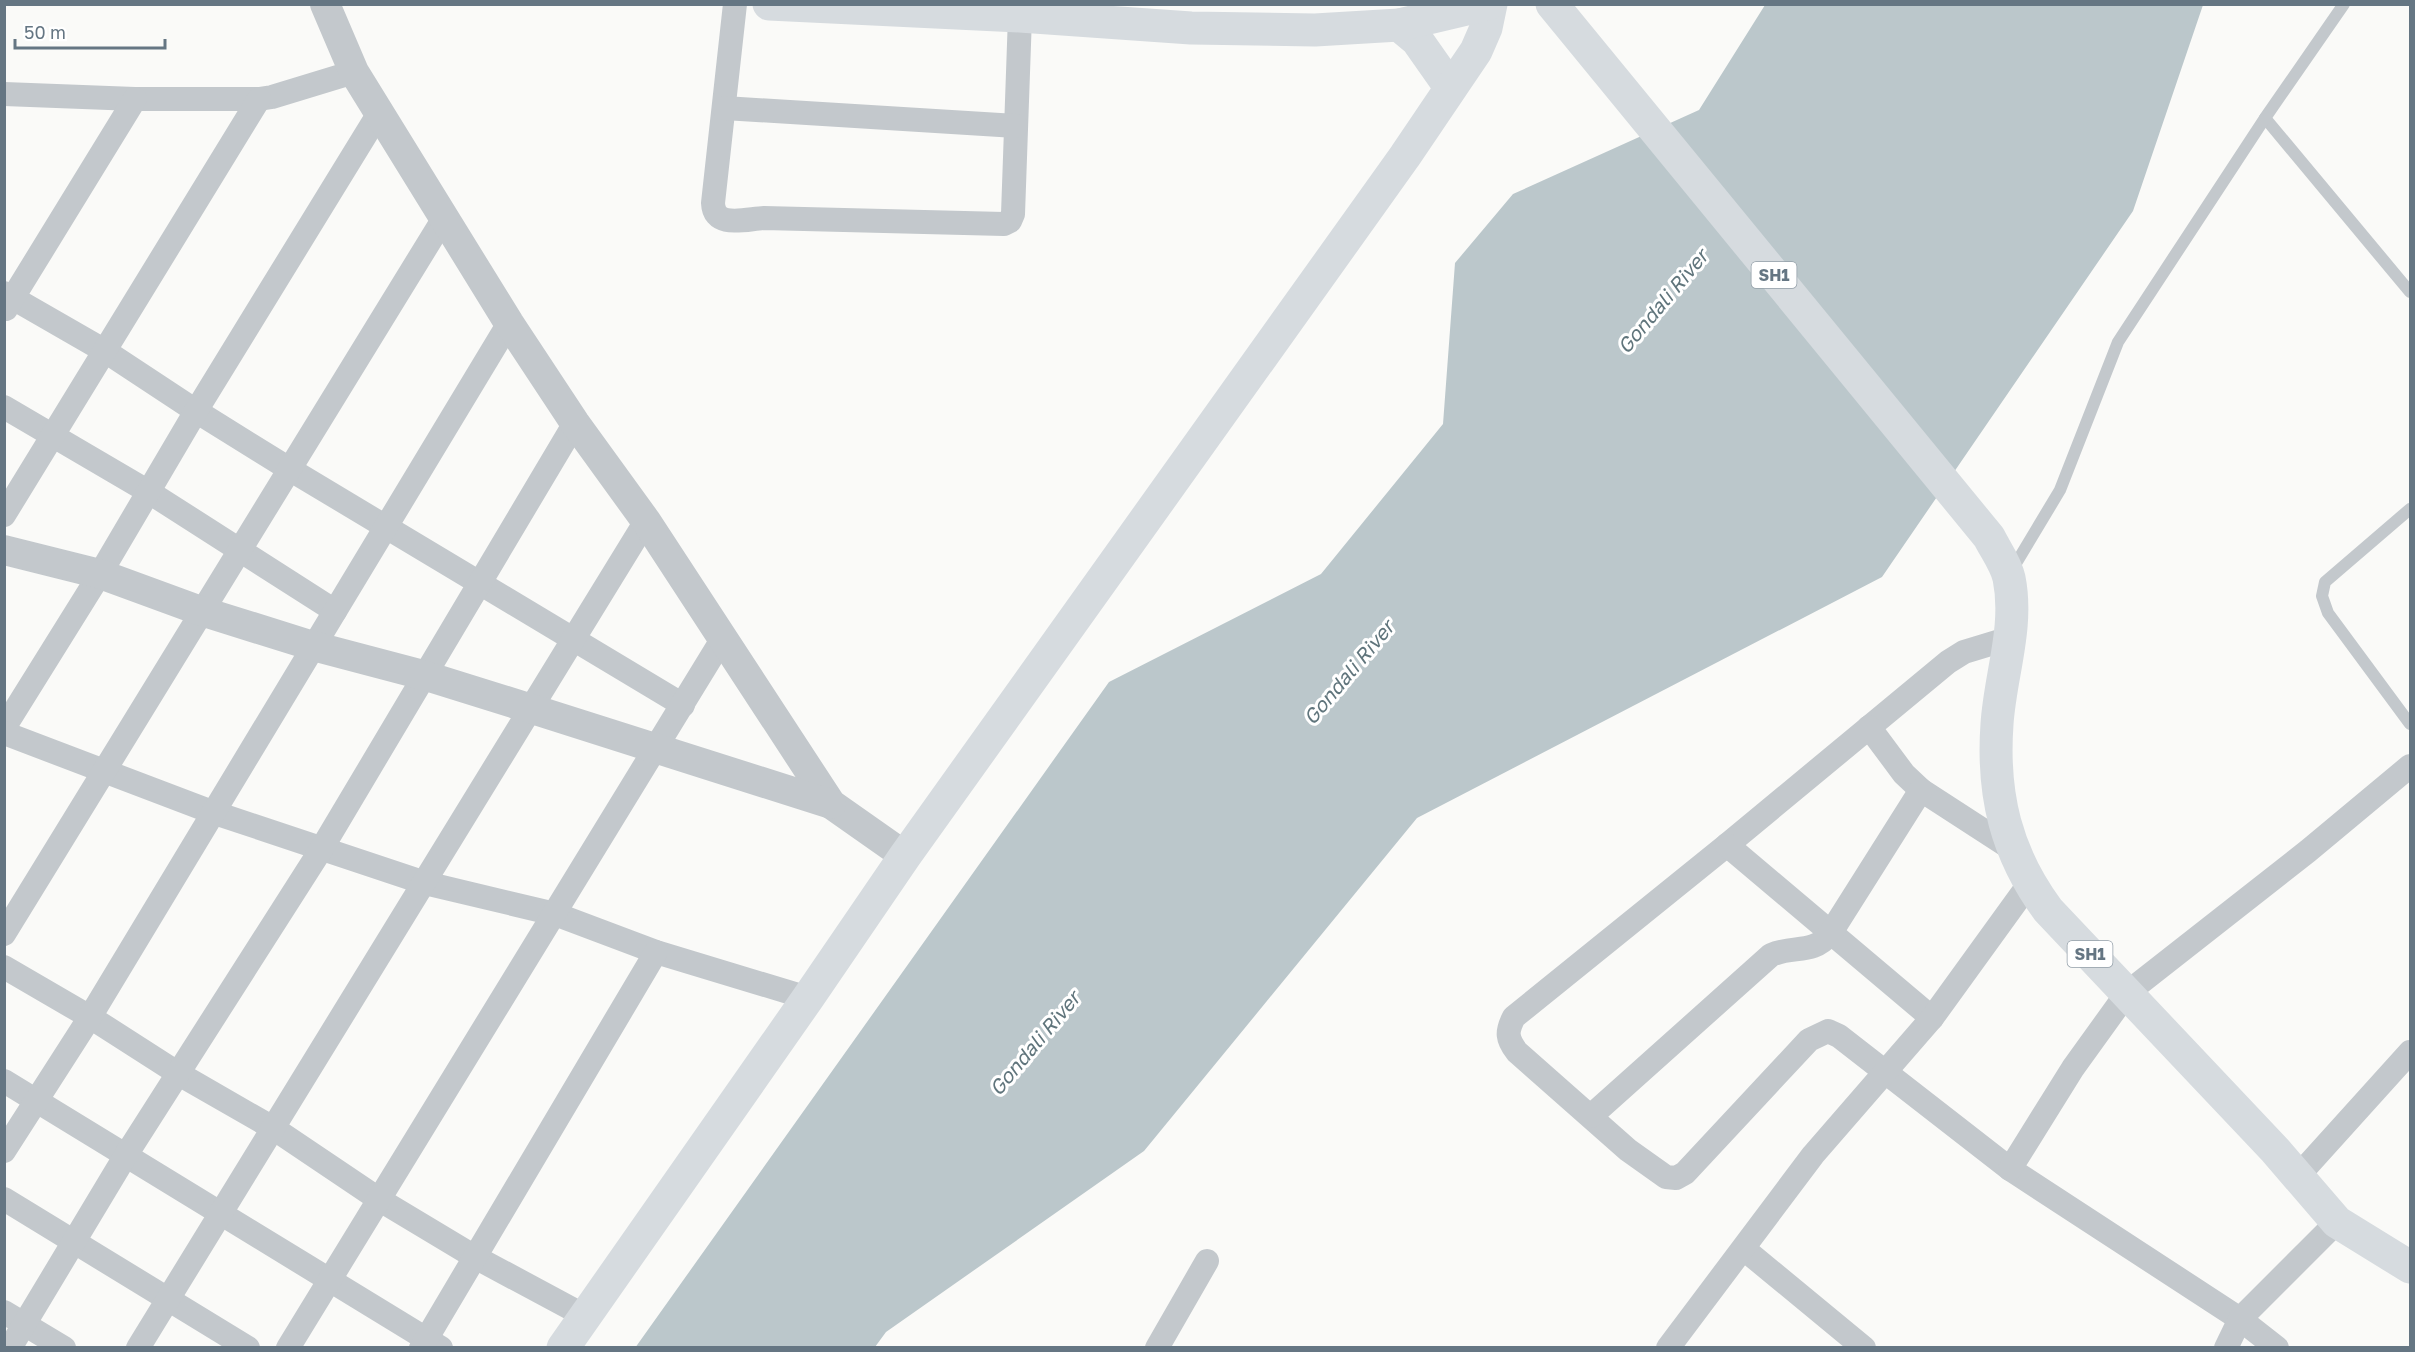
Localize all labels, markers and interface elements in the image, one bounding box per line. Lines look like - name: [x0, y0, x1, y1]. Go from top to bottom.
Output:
- scale bar: [15, 12, 165, 50]
- text: 50 m: [24, 21, 66, 43]
- water label: Gondali River: [1612, 242, 1714, 358]
- road number: SH1: [1752, 262, 1796, 288]
- water label: Gondali River: [1298, 613, 1400, 729]
- road number: SH1: [2068, 941, 2112, 967]
- water label: Gondali River: [984, 984, 1086, 1100]

